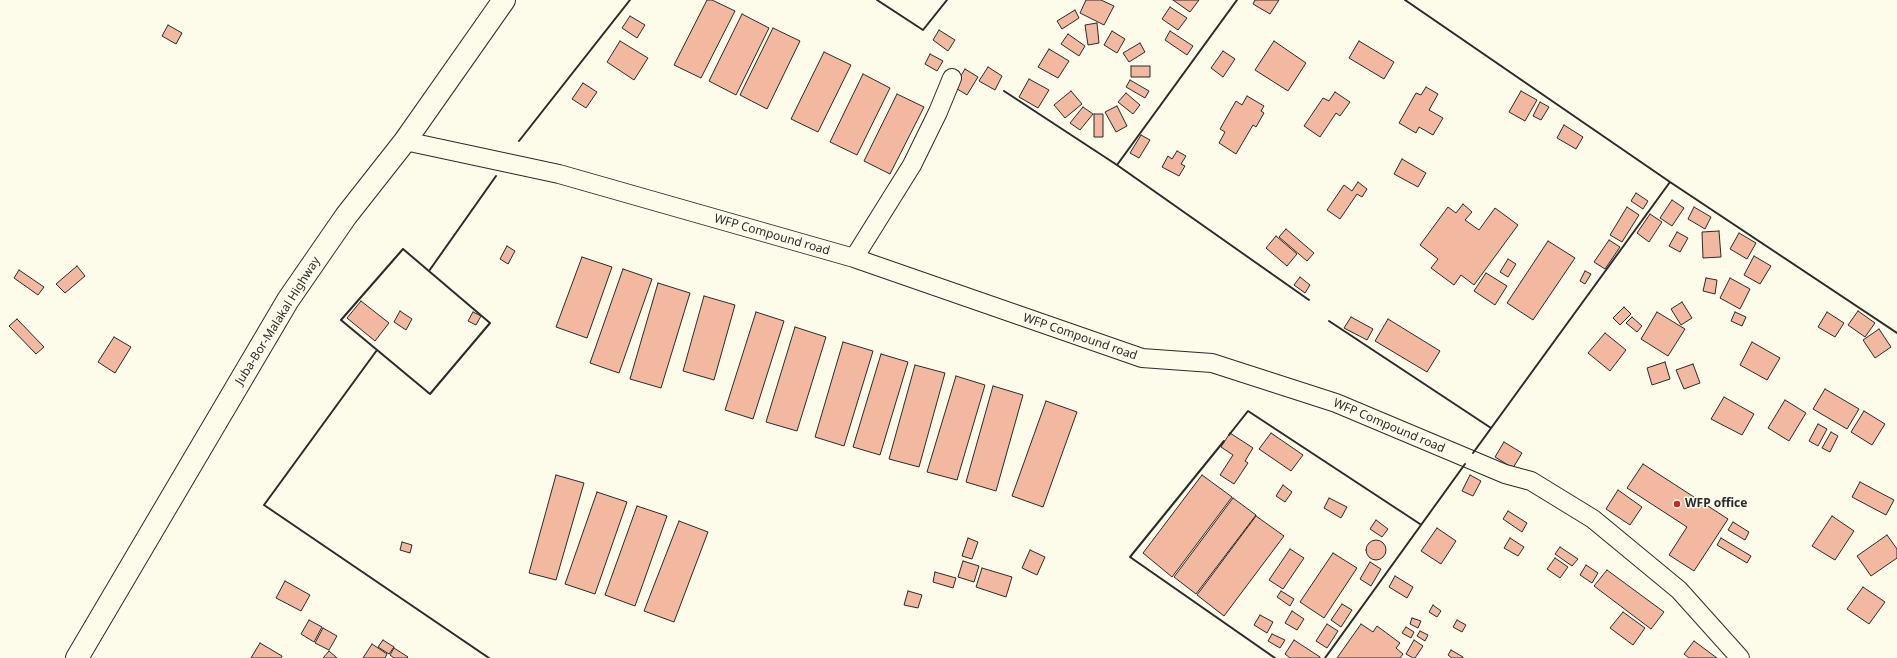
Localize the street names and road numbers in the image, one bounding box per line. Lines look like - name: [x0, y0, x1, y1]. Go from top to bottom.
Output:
- street label: WFP Compound road: [712, 212, 832, 258]
- street label: Juba-Bor-Malakal Highway: [233, 254, 323, 388]
- street label: WFP Compound road: [1021, 311, 1139, 363]
- street label: WFP Compound road: [1331, 396, 1447, 456]

